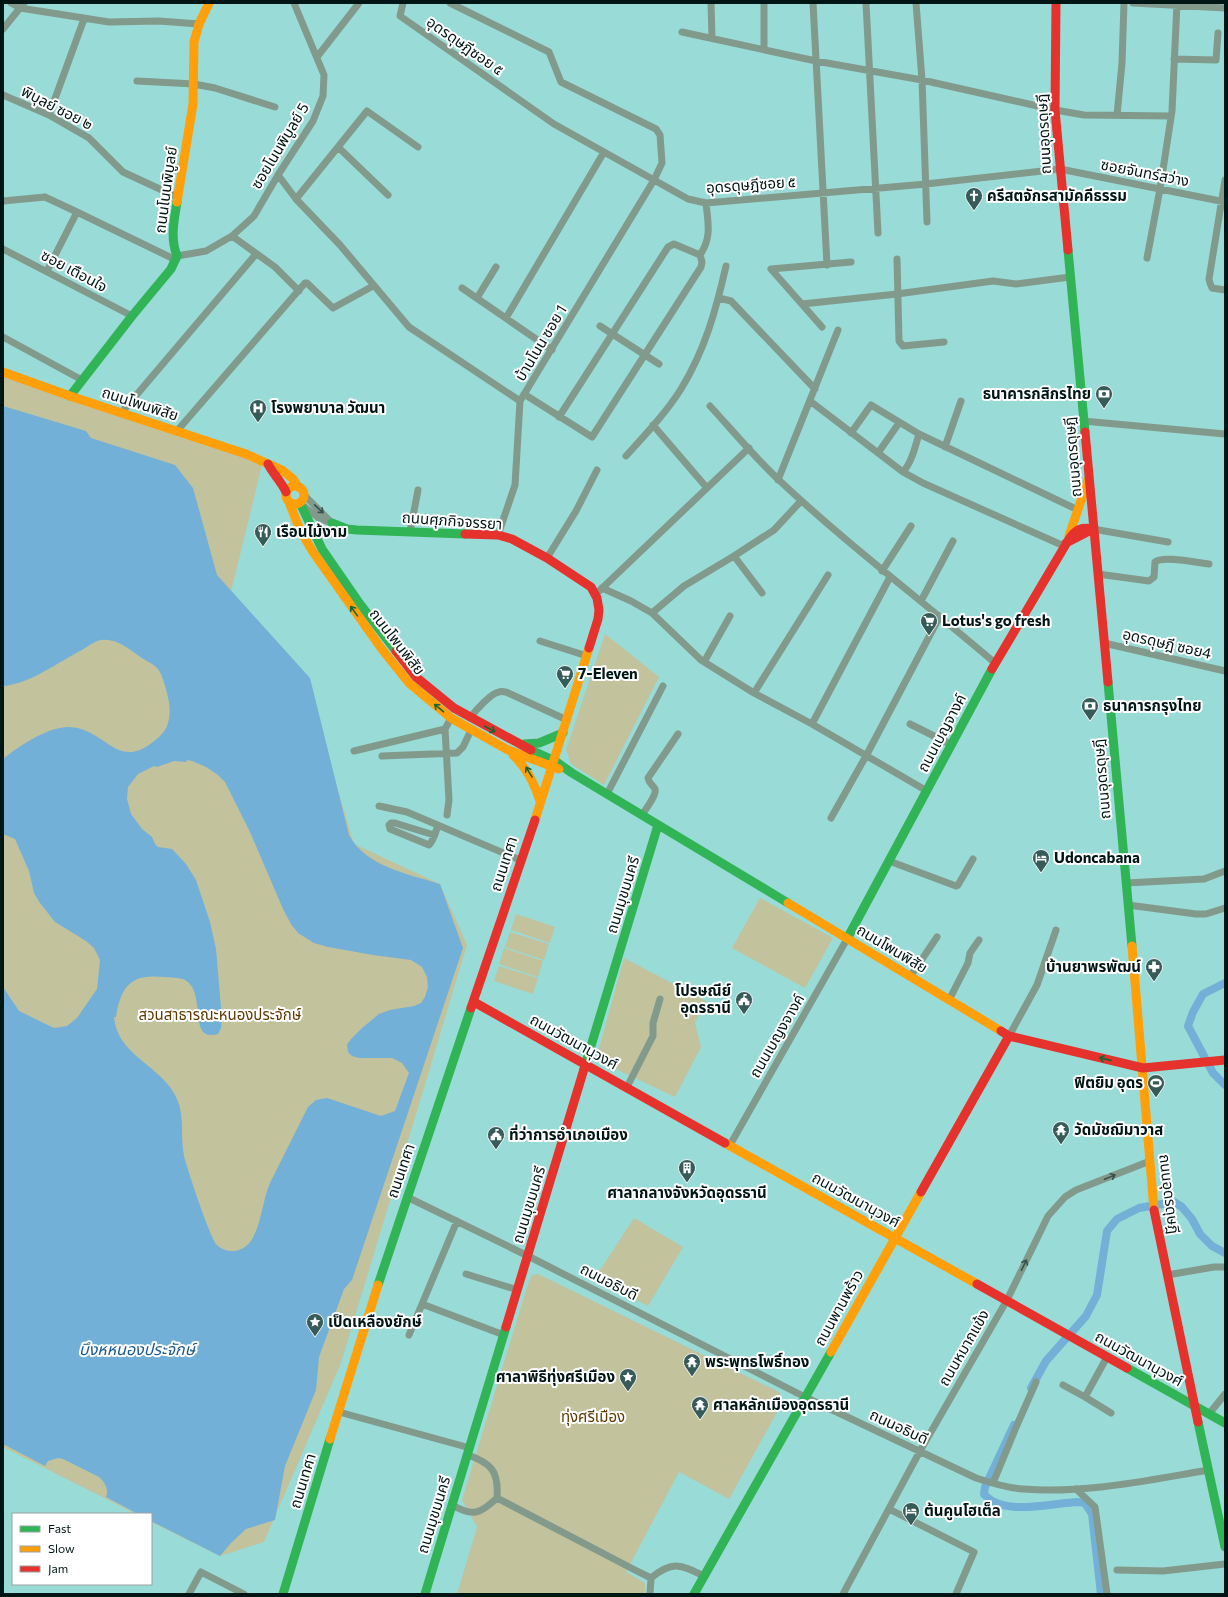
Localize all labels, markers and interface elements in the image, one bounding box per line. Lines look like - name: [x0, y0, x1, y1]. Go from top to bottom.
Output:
- street label: อุดรดุษฎีซอย ๕: [423, 12, 508, 79]
- street label: พิบุลย์ ซอย ๒: [18, 81, 96, 134]
- street label: ถนนอุดรดุษฎี: [1032, 93, 1055, 175]
- street label: ซอยโนนพิบูลย์ 5: [246, 99, 313, 192]
- street label: ถนนโนนพิบูลย์: [150, 145, 181, 234]
- street label: ซอยจันทร์สว่าง: [1099, 155, 1191, 189]
- street label: อุดรดุษฎีซอย ๕: [705, 172, 796, 197]
- church icon: ครีสตจักรสามัคคีธรรม: [964, 186, 984, 211]
- place label: ครีสตจักรสามัคคีธรรม: [987, 186, 1127, 204]
- street label: ซอย เตือนใจ: [38, 245, 111, 295]
- street label: บ้านโนน ซอย 1: [510, 301, 570, 384]
- street label: ถนนโพนพิสัย: [100, 382, 181, 424]
- place label: ธนาคารกสิกรไทย: [983, 384, 1091, 402]
- bank icon: ธนาคารกสิกรไทย: [1094, 384, 1114, 409]
- hospital icon: โรงพยาบาล วัฒนา: [248, 398, 268, 423]
- place label: โรงพยาบาล วัฒนา: [271, 398, 385, 416]
- street label: ถนนอุดรดุษฎี: [1060, 416, 1085, 498]
- one-way arrow: [314, 504, 324, 513]
- street label: ถนนศุภกิจจรรยา: [401, 508, 503, 533]
- restaurant icon: เรือนไม้งาม: [253, 522, 273, 547]
- place label: เรือนไม้งาม: [276, 522, 347, 540]
- one-way arrow: [350, 605, 358, 616]
- street label: ถนนโพนพิสัย: [366, 605, 429, 678]
- supermarket icon: Lotus's go fresh: [919, 611, 939, 636]
- place label: Lotus's go fresh: [942, 611, 1050, 629]
- street label: อุดรดุษฎี ซอย4: [1121, 624, 1213, 663]
- supermarket icon: 7-Eleven: [555, 664, 575, 689]
- place label: 7-Eleven: [578, 664, 638, 682]
- street label: ถนนเบญจางค์: [913, 690, 969, 775]
- bank icon: ธนาคารกรุงไทย: [1080, 696, 1100, 721]
- place label: ธนาคารกรุงไทย: [1103, 696, 1201, 715]
- one-way arrow: [434, 704, 445, 713]
- one-way arrow: [483, 726, 495, 734]
- street label: ถนนอุดรดุษฎี: [1089, 738, 1114, 820]
- one-way arrow: [525, 767, 533, 778]
- street label: ถนนเทศา: [486, 834, 520, 893]
- hotel icon: Udoncabana: [1031, 848, 1051, 873]
- place label: Udoncabana: [1054, 848, 1140, 866]
- street label: ถนนมุขมนครี: [602, 854, 643, 936]
- street label: ถนนโพนพิสัย: [854, 920, 931, 976]
- place label: บ้านยาพรพัฒน์: [1046, 957, 1141, 975]
- pharmacy icon: บ้านยาพรพัฒน์: [1144, 957, 1164, 982]
- place label: โปรษณีย์ อุดรธานี: [675, 981, 731, 1017]
- public building icon: โปรษณีย์ อุดรธานี: [734, 990, 754, 1015]
- street label: ถนนเบญงจางค์: [745, 990, 807, 1081]
- park label: สวนสาธารณะหนองประจักษ์: [139, 1005, 302, 1023]
- street label: ถนนวัฒนานุวงศ์: [527, 1010, 622, 1074]
- one-way arrow: [1099, 1055, 1112, 1062]
- place label: ฟิตยิม อุดร: [1074, 1073, 1143, 1092]
- sports icon: ฟิตยิม อุดร: [1146, 1073, 1166, 1098]
- temple icon: วัดมัชฌิมาวาส: [1051, 1120, 1071, 1145]
- place label: วัดมัชฌิมาวาส: [1074, 1120, 1163, 1138]
- place label: ที่ว่าการอำเภอเมือง: [509, 1124, 628, 1143]
- public building icon: ที่ว่าการอำเภอเมือง: [486, 1125, 506, 1150]
- street label: ถนนเทศา: [382, 1141, 418, 1200]
- street label: ถนนอุดรดุษฎี: [1155, 1153, 1184, 1235]
- building icon: ศาลากลางจังหวัดอุดรธานี: [677, 1158, 697, 1183]
- street label: ถนนมุขมนครี: [508, 1164, 549, 1246]
- street label: ถนนวัฒนานุวงศ์: [809, 1168, 904, 1232]
- one-way arrow: [1104, 1173, 1116, 1180]
- place label: ศาลากลางจังหวัดอุดรธานี: [607, 1183, 767, 1202]
- street label: ถนนอธิบดี: [578, 1259, 641, 1303]
- one-way arrow: [1021, 1260, 1028, 1272]
- street label: ถนนพานพร้าว: [810, 1266, 866, 1349]
- street label: ถนนหมากแข้ง: [934, 1306, 992, 1389]
- place icon: เป็ดเหลืองยักษ์: [305, 1312, 325, 1337]
- place label: เป็ดเหลืองยักษ์: [328, 1312, 422, 1330]
- street label: ถนนวัฒนานุวงศ์: [1092, 1327, 1187, 1391]
- water label: บึงหหนองประจักษ์: [79, 1339, 198, 1358]
- temple icon: พระพุทธโพธิ์ทอง: [682, 1352, 702, 1377]
- place label: พระพุทธโพธิ์ทอง: [705, 1352, 809, 1371]
- place label: ศาลาพิธีทุ่งศรีเมือง: [496, 1367, 615, 1386]
- place icon: ศาลาพิธีทุ่งศรีเมือง: [618, 1367, 638, 1392]
- temple icon: ศาลหลักเมืองอุดรธานี: [690, 1395, 710, 1420]
- place label: ศาลหลักเมืองอุดรธานี: [713, 1395, 849, 1414]
- street label: ถนนอธิบดี: [867, 1405, 932, 1447]
- park label: ทุ่งศรีเมือง: [561, 1407, 625, 1426]
- street label: ถนนเทศา: [285, 1451, 319, 1510]
- street label: ถนนมุขมนครี: [413, 1474, 454, 1556]
- hotel icon: ต้นคูนโฮเต็ล: [901, 1501, 921, 1526]
- place label: ต้นคูนโฮเต็ล: [924, 1501, 1001, 1521]
- legend: [12, 1513, 152, 1585]
- text: Fast: [48, 1521, 71, 1535]
- text: Slow: [48, 1541, 75, 1555]
- text: Jam: [48, 1561, 68, 1576]

